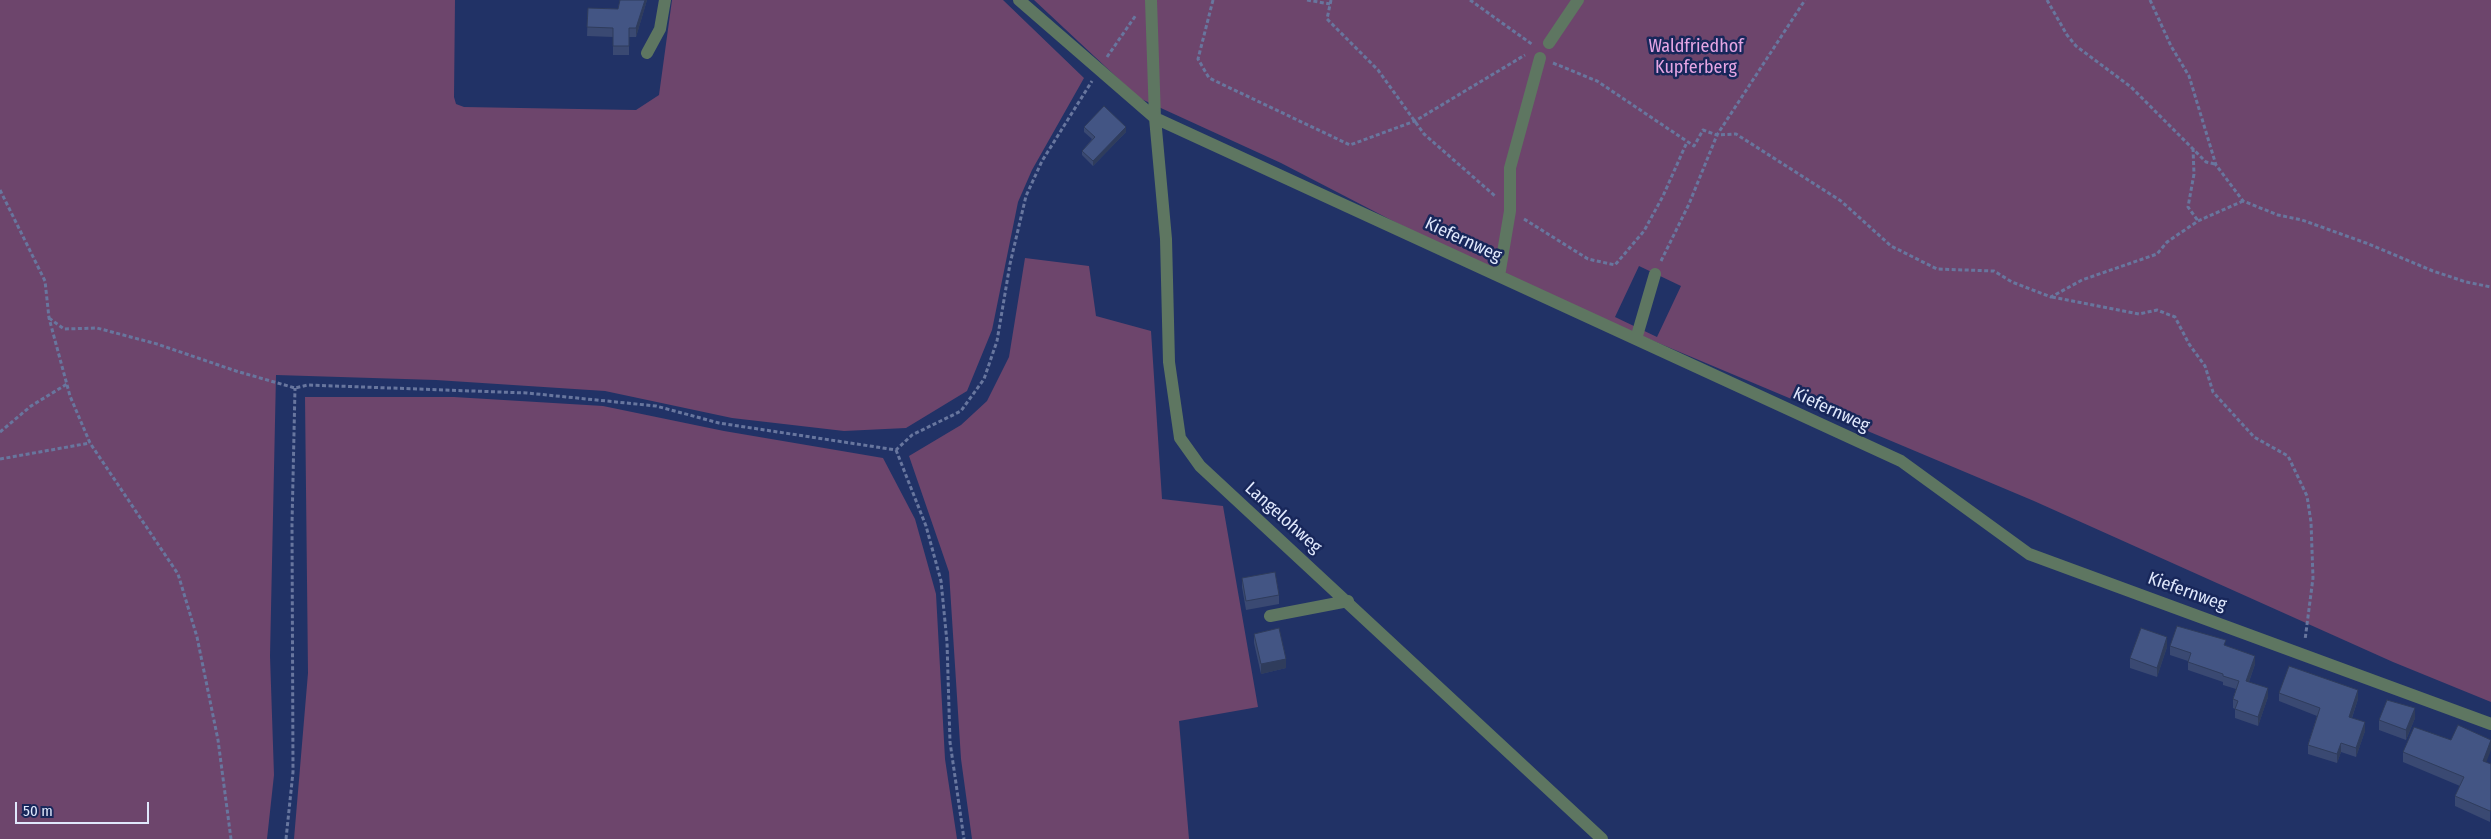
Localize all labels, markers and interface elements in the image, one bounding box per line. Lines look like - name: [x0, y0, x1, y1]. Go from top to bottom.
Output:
- park label: Waldfriedhof Kupferberg: [1648, 36, 1744, 78]
- street label: Kiefernweg: [1421, 213, 1505, 267]
- street label: Kiefernweg: [1789, 383, 1873, 437]
- street label: Langelohweg: [1240, 478, 1326, 558]
- street label: Kiefernweg: [2145, 568, 2229, 616]
- scale bar: [18, 792, 151, 824]
- text: 50 m: [23, 802, 53, 820]

